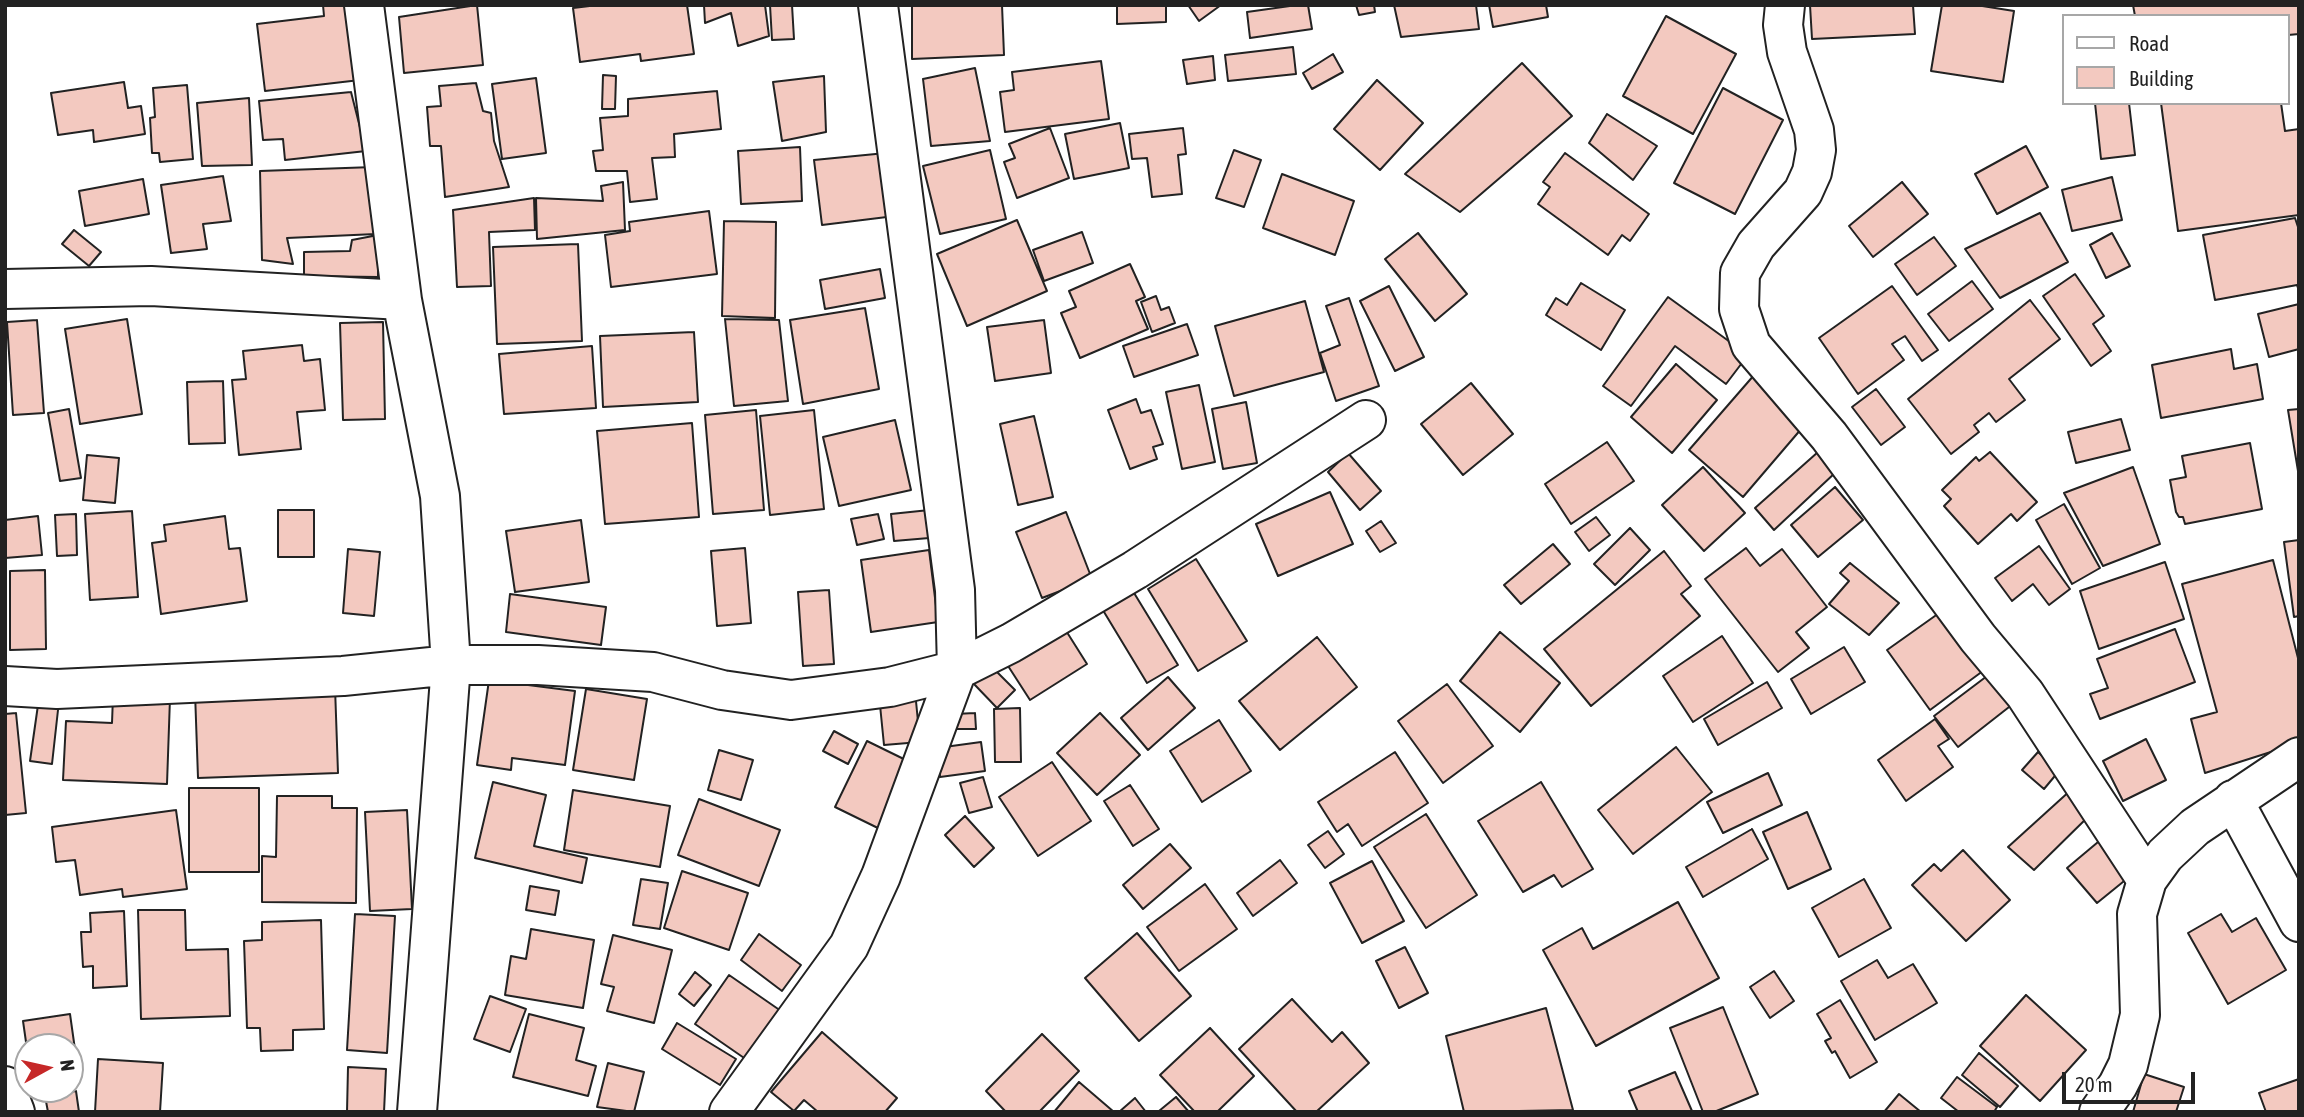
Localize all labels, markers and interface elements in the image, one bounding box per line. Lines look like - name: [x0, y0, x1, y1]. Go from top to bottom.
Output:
- legend: [2062, 14, 2290, 105]
- text: Road: [2129, 31, 2169, 55]
- text: Building: [2129, 66, 2193, 90]
- north arrow: [14, 1033, 84, 1103]
- text: N: [56, 1058, 79, 1072]
- scale bar: [2066, 1058, 2199, 1102]
- text: 20 m: [2075, 1072, 2113, 1096]

